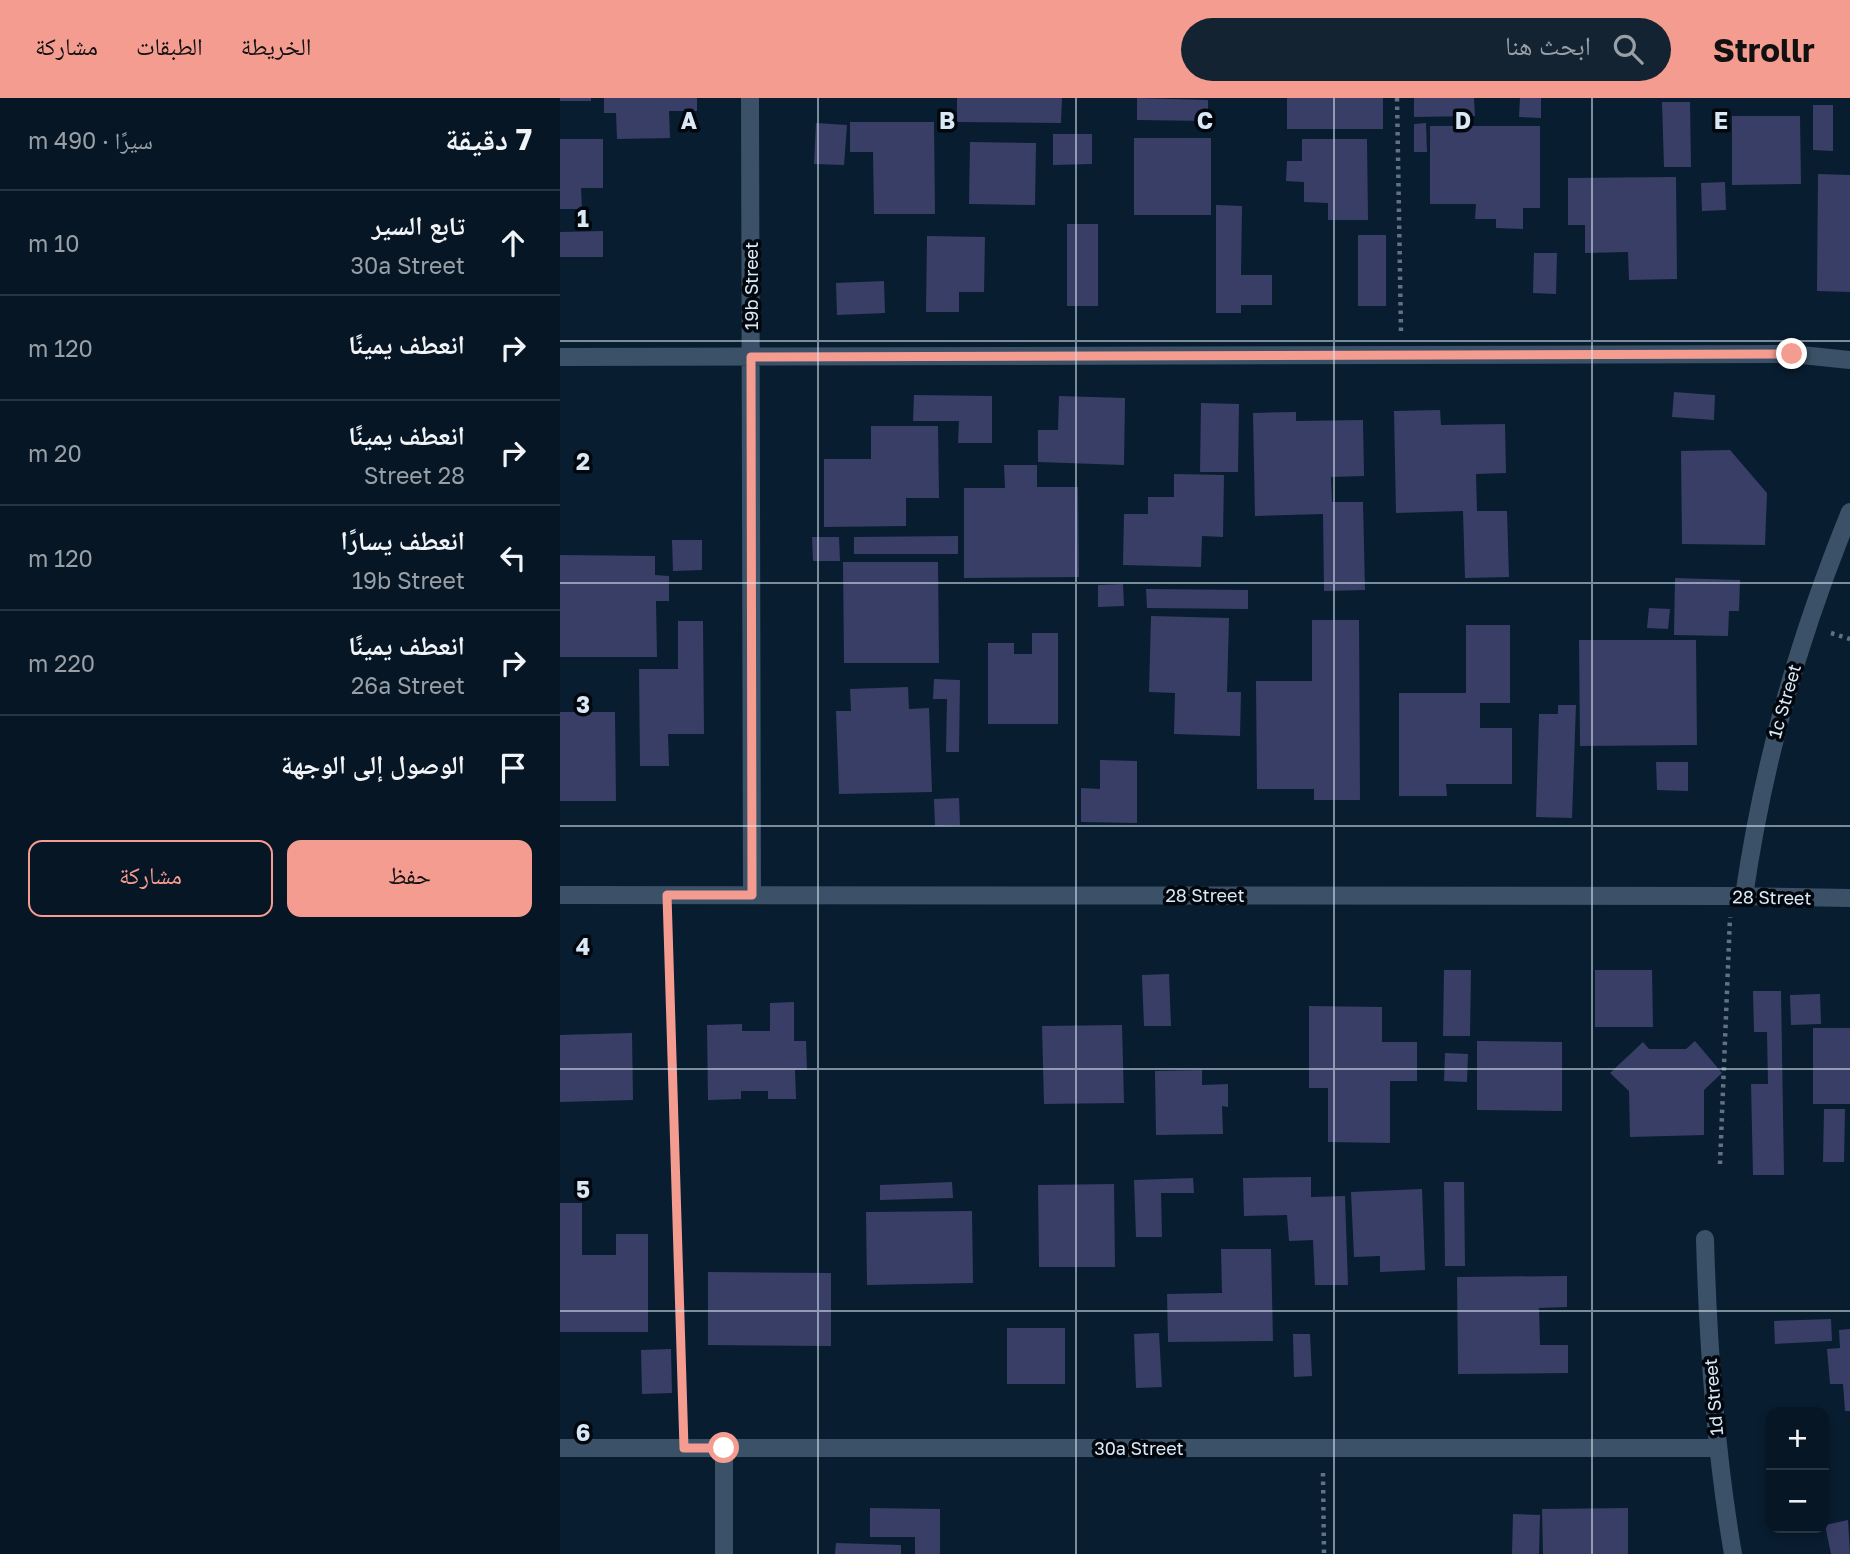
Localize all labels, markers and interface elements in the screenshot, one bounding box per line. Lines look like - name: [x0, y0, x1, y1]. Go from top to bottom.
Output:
- search box: [1181, 18, 1671, 81]
- text: ابحث هنا: [1505, 30, 1591, 61]
- icon: search: [1609, 30, 1647, 68]
- text: Strollr: [1713, 30, 1815, 69]
- text: مشاركة: [35, 31, 98, 60]
- text: الطبقات: [136, 31, 203, 60]
- text: الخريطة: [241, 31, 311, 60]
- text: A: [681, 106, 698, 134]
- text: B: [939, 106, 955, 134]
- text: C: [1197, 106, 1213, 134]
- text: D: [1455, 106, 1471, 134]
- text: E: [1714, 106, 1728, 134]
- text: 7 دقيقة: [445, 121, 532, 157]
- text: سيرًا · 490 m: [28, 126, 153, 154]
- text: 1: [577, 204, 589, 232]
- text: تابع السير: [372, 210, 465, 241]
- icon: ahead: [494, 224, 532, 262]
- text: 10 m: [28, 229, 80, 257]
- street label: 19b Street: [740, 242, 762, 330]
- text: 30a Street: [350, 251, 465, 279]
- text: انعطف يمينًا: [348, 329, 465, 360]
- icon: right: [494, 329, 532, 367]
- text: 120 m: [28, 334, 93, 362]
- route end: [1776, 338, 1807, 369]
- text: انعطف يمينًا: [348, 420, 465, 451]
- icon: right: [494, 434, 532, 472]
- text: 20 m: [28, 439, 82, 467]
- text: 2: [576, 447, 590, 475]
- text: 28 Street: [364, 461, 465, 489]
- text: انعطف يسارًا: [341, 525, 465, 556]
- icon: left: [494, 539, 532, 577]
- text: 120 m: [28, 544, 93, 572]
- text: 19b Street: [352, 566, 465, 594]
- text: انعطف يمينًا: [348, 630, 465, 661]
- icon: right: [494, 644, 532, 682]
- text: 220 m: [28, 649, 95, 677]
- street label: 1c Street: [1763, 661, 1805, 741]
- text: 26a Street: [351, 671, 465, 699]
- text: 3: [576, 690, 590, 718]
- text: الوصول إلى الوجهة: [281, 749, 465, 780]
- icon: arrive: [494, 749, 532, 787]
- button: مشاركة: [28, 840, 273, 917]
- button: حفظ: [287, 840, 532, 917]
- street label: 28 Street: [1165, 884, 1245, 906]
- street label: 28 Street: [1732, 885, 1812, 909]
- text: 4: [576, 932, 590, 960]
- text: 5: [576, 1175, 590, 1203]
- street label: 1d Street: [1699, 1357, 1727, 1437]
- map controls: [1766, 1407, 1829, 1533]
- button: +: [1766, 1407, 1829, 1470]
- text: 6: [576, 1418, 590, 1446]
- route start: [708, 1432, 739, 1463]
- street label: 30a Street: [1094, 1437, 1184, 1459]
- button: −: [1766, 1470, 1829, 1533]

